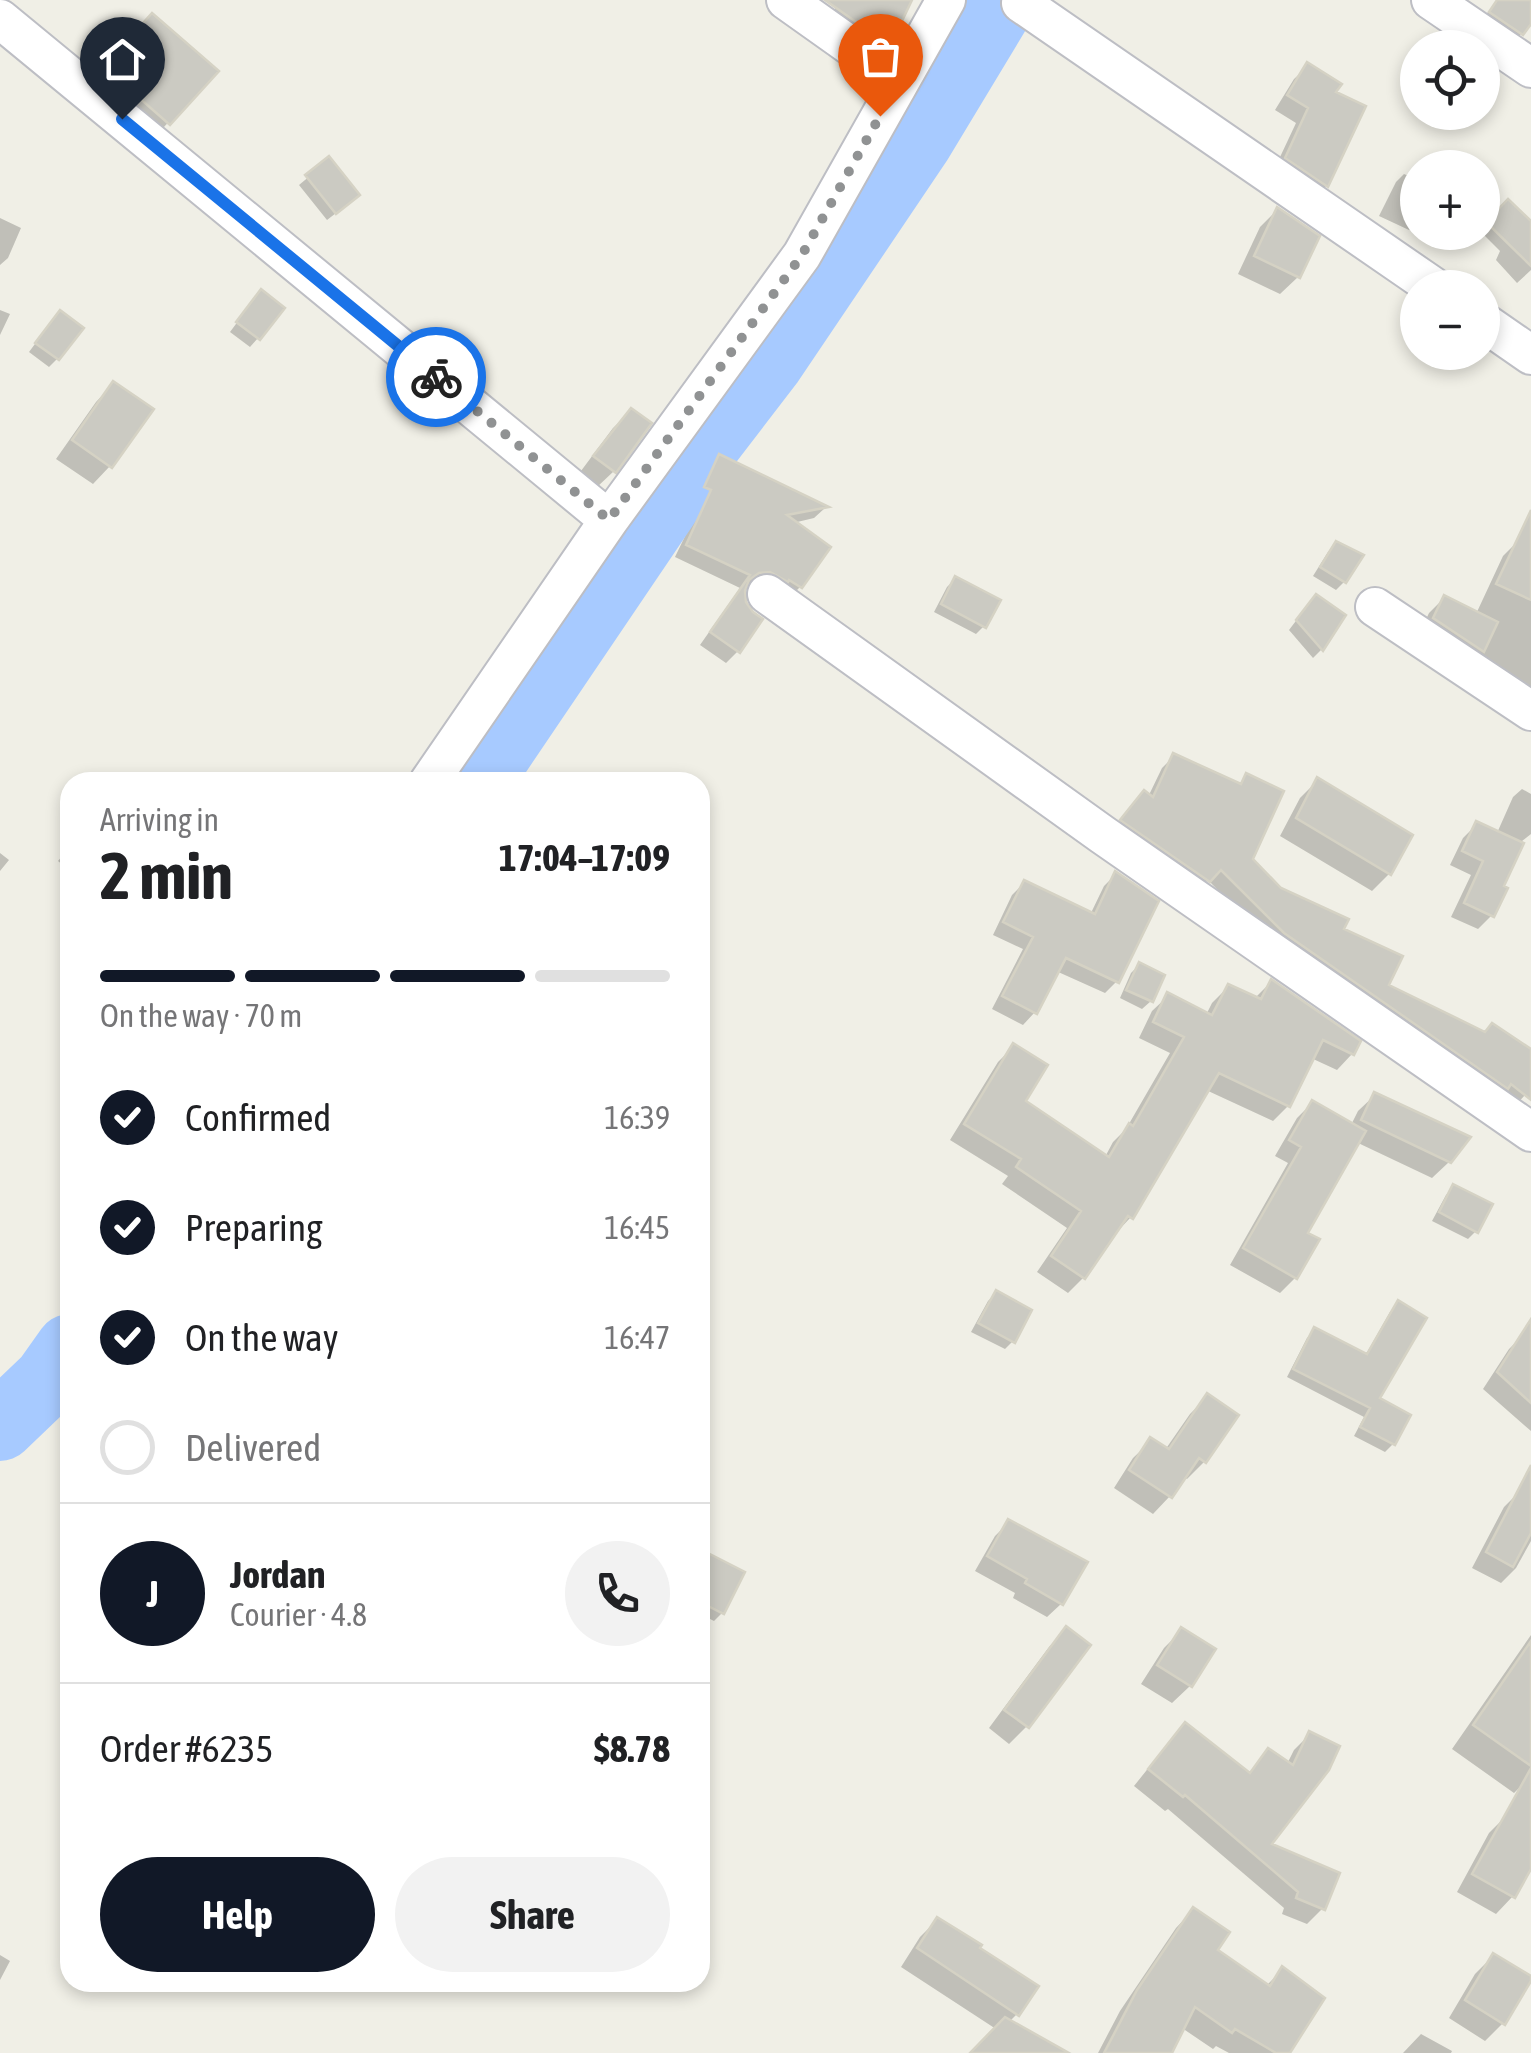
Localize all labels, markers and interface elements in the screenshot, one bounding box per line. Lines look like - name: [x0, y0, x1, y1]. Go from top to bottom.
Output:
- pin: [838, 14, 923, 117]
- pin: [80, 17, 165, 120]
- icon: bag: [853, 29, 908, 84]
- map controls: [1400, 30, 1500, 370]
- button: locate: [1400, 30, 1500, 130]
- icon: home: [95, 32, 150, 87]
- button: +: [1400, 150, 1500, 250]
- button: −: [1400, 270, 1500, 370]
- courier: [386, 327, 486, 427]
- icon: bike: [409, 350, 464, 405]
- text: Arriving in: [100, 801, 219, 838]
- text: 17:04–17:09: [499, 836, 670, 879]
- text: 2 min: [100, 838, 233, 913]
- text: On the way · 70 m: [100, 997, 302, 1034]
- icon: check: [100, 1090, 155, 1145]
- text: Confirmed: [185, 1096, 331, 1139]
- text: 16:39: [604, 1099, 670, 1136]
- icon: check: [100, 1200, 155, 1255]
- text: Preparing: [185, 1206, 323, 1249]
- text: 16:45: [604, 1209, 670, 1246]
- icon: check: [100, 1310, 155, 1365]
- text: On the way: [185, 1316, 338, 1359]
- text: 16:47: [604, 1319, 670, 1356]
- text: Delivered: [185, 1426, 321, 1469]
- button: phone: [565, 1541, 670, 1646]
- text: Jordan: [230, 1553, 325, 1596]
- text: J: [146, 1572, 159, 1615]
- text: Courier · 4.8: [230, 1596, 367, 1633]
- text: Order #6235: [100, 1727, 273, 1770]
- text: $8.78: [594, 1727, 670, 1770]
- button: Help: [100, 1857, 375, 1972]
- button: Share: [395, 1857, 670, 1972]

